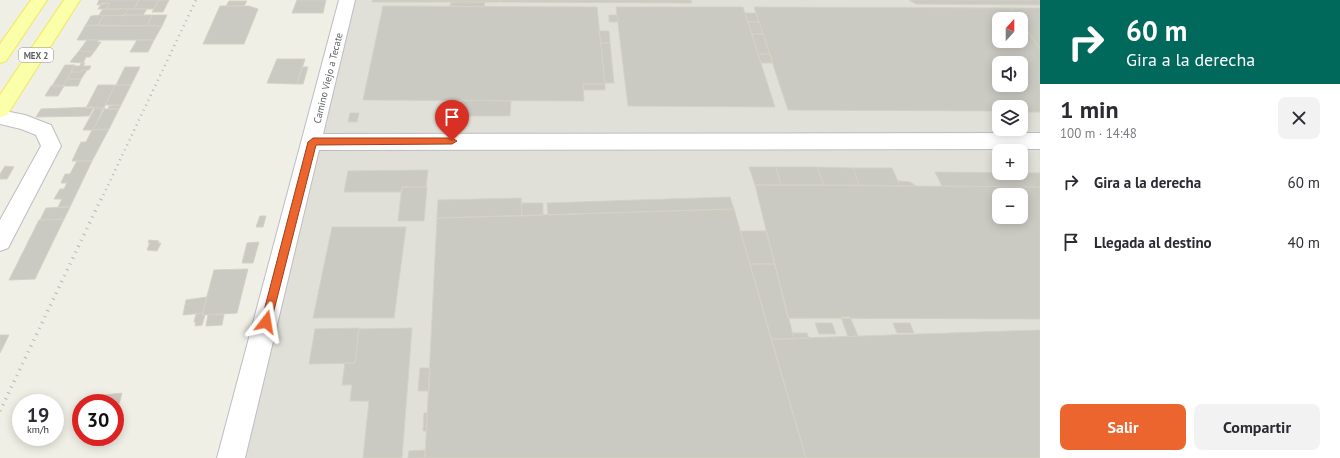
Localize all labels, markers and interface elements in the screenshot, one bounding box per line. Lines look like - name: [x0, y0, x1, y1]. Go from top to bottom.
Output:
- north arrow: [992, 12, 1028, 48]
- map controls: [992, 12, 1028, 224]
- text: 60 m: [1126, 12, 1187, 49]
- icon: right: [1060, 16, 1112, 68]
- street label: Camino Viejo a Tecate: [310, 31, 346, 125]
- road number: MEX 2: [19, 48, 53, 62]
- text: Gira a la derecha: [1126, 48, 1255, 71]
- button: sound: [992, 56, 1028, 92]
- text: 1 min: [1060, 94, 1119, 125]
- button: close: [1278, 97, 1320, 139]
- pin: [435, 100, 469, 141]
- button: layers: [992, 100, 1028, 136]
- icon: arrive: [441, 106, 463, 128]
- text: 100 m · 14:48: [1060, 125, 1137, 142]
- button: +: [992, 144, 1028, 180]
- icon: right: [1060, 171, 1082, 193]
- text: Gira a la derecha: [1094, 173, 1201, 192]
- text: 60 m: [1287, 173, 1320, 192]
- button: −: [992, 188, 1028, 224]
- icon: arrive: [1060, 231, 1082, 253]
- text: Llegada al destino: [1094, 233, 1212, 252]
- text: 40 m: [1287, 233, 1320, 252]
- position arrow: [245, 301, 287, 343]
- speed limit sign: 30: [72, 394, 124, 446]
- text: 19: [27, 402, 49, 428]
- button: Salir: [1060, 404, 1186, 450]
- button: Compartir: [1194, 404, 1320, 450]
- text: km/h: [27, 423, 49, 436]

